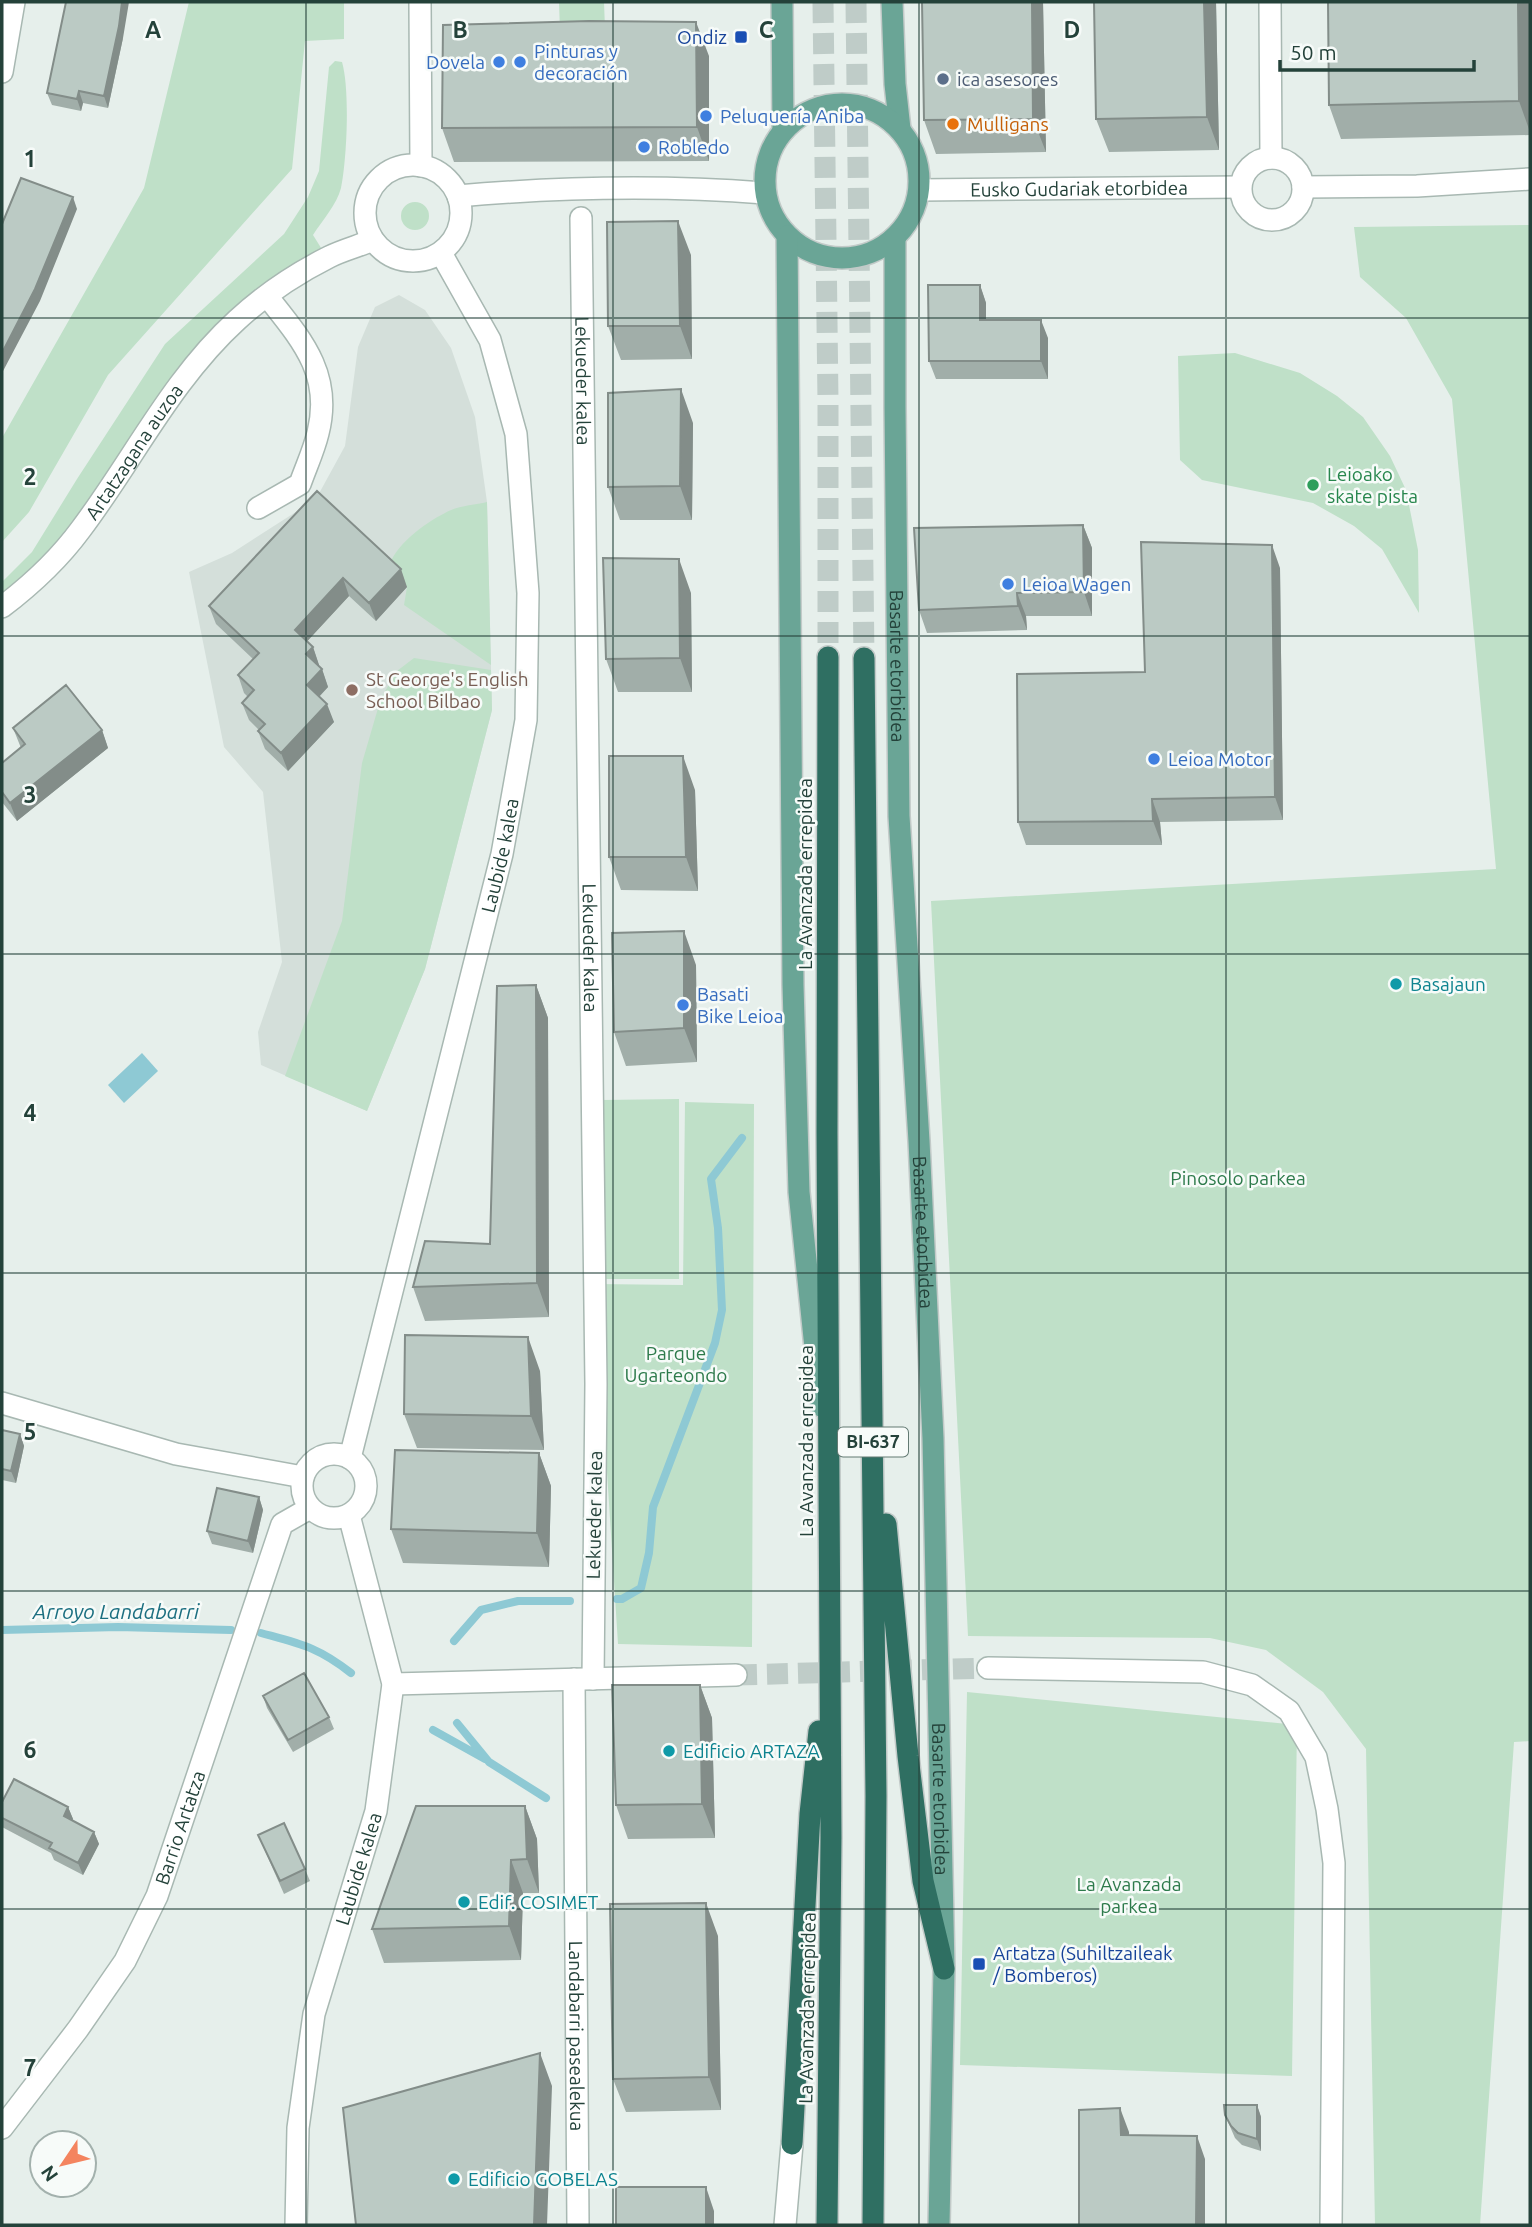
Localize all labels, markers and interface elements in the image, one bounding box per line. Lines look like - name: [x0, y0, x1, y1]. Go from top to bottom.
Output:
- text: A: [145, 17, 161, 42]
- text: B: [452, 17, 468, 42]
- text: C: [759, 17, 774, 42]
- text: D: [1064, 17, 1080, 42]
- place label: Ondiz: [677, 26, 727, 48]
- scale bar: [1280, 28, 1474, 72]
- marker: Ondiz: [733, 29, 749, 45]
- place label: Pinturas y decoración: [534, 40, 628, 84]
- text: 50 m: [1290, 40, 1337, 64]
- place label: Dovela: [426, 51, 485, 73]
- marker: Dovela: [491, 54, 507, 70]
- marker: Pinturas y decoración: [512, 54, 528, 70]
- place label: ica asesores: [957, 68, 1058, 90]
- marker: ica asesores: [935, 71, 951, 87]
- place label: Peluquería Aniba: [720, 105, 864, 127]
- marker: Peluquería Aniba: [698, 108, 714, 124]
- place label: Mulligans: [967, 113, 1049, 135]
- marker: Mulligans: [945, 116, 961, 132]
- place label: Robledo: [658, 136, 730, 158]
- marker: Robledo: [636, 139, 652, 155]
- text: 1: [24, 146, 36, 171]
- street label: Eusko Gudariak etorbidea: [970, 176, 1188, 201]
- street label: Lekueder kalea: [571, 316, 595, 446]
- street label: Artatzagana auzoa: [81, 380, 187, 524]
- place label: Leioako skate pista: [1327, 463, 1418, 507]
- text: 2: [24, 464, 36, 489]
- marker: Leioako skate pista: [1305, 477, 1321, 493]
- place label: Leioa Wagen: [1022, 573, 1131, 595]
- marker: Leioa Wagen: [1000, 576, 1016, 592]
- street label: Basarte etorbidea: [886, 589, 909, 742]
- place label: St George's English School Bilbao: [366, 668, 529, 712]
- marker: St George's English School Bilbao: [344, 682, 360, 698]
- place label: Leioa Motor: [1168, 748, 1271, 770]
- marker: Leioa Motor: [1146, 751, 1162, 767]
- street label: La Avanzada errepidea: [794, 778, 816, 970]
- text: 3: [24, 782, 36, 807]
- street label: Laubide kalea: [477, 796, 523, 915]
- street label: Lekueder kalea: [579, 883, 602, 1013]
- place label: Basajaun: [1410, 973, 1486, 995]
- marker: Basajaun: [1388, 976, 1404, 992]
- place label: Basati Bike Leioa: [697, 983, 783, 1027]
- marker: Basati Bike Leioa: [675, 997, 691, 1013]
- text: 4: [24, 1100, 37, 1125]
- street label: Basarte etorbidea: [909, 1155, 938, 1309]
- park label: Pinosolo parkea: [1170, 1167, 1306, 1189]
- park label: Parque Ugarteondo: [625, 1342, 727, 1386]
- street label: La Avanzada errepidea: [795, 1345, 817, 1537]
- text: 5: [24, 1419, 36, 1444]
- road number: BI-637: [838, 1428, 908, 1456]
- street label: Lekueder kalea: [582, 1450, 606, 1580]
- water label: Arroyo Landabarri: [32, 1599, 200, 1623]
- street label: Basarte etorbidea: [928, 1722, 953, 1876]
- text: 6: [24, 1737, 37, 1762]
- place label: Edificio ARTAZA: [683, 1740, 820, 1762]
- marker: Edificio ARTAZA: [661, 1743, 677, 1759]
- street label: Barrio Artatza: [151, 1768, 209, 1888]
- street label: Laubide kalea: [331, 1810, 386, 1928]
- park label: La Avanzada parkea: [1076, 1873, 1182, 1917]
- place label: Edif. COSIMET: [478, 1891, 599, 1913]
- marker: Edif. COSIMET: [456, 1894, 472, 1910]
- street label: La Avanzada errepidea: [794, 1912, 820, 2104]
- street label: Landabarri pasealekua: [565, 1941, 588, 2131]
- place label: Artatza (Suhiltzaileak / Bomberos): [992, 1942, 1173, 1986]
- marker: Artatza (Suhiltzaileak / Bomberos): [971, 1956, 987, 1972]
- text: 7: [24, 2055, 36, 2080]
- north arrow: [28, 2129, 98, 2199]
- text: N: [36, 2162, 62, 2186]
- place label: Edificio GOBELAS: [468, 2168, 618, 2190]
- marker: Edificio GOBELAS: [446, 2171, 462, 2187]

